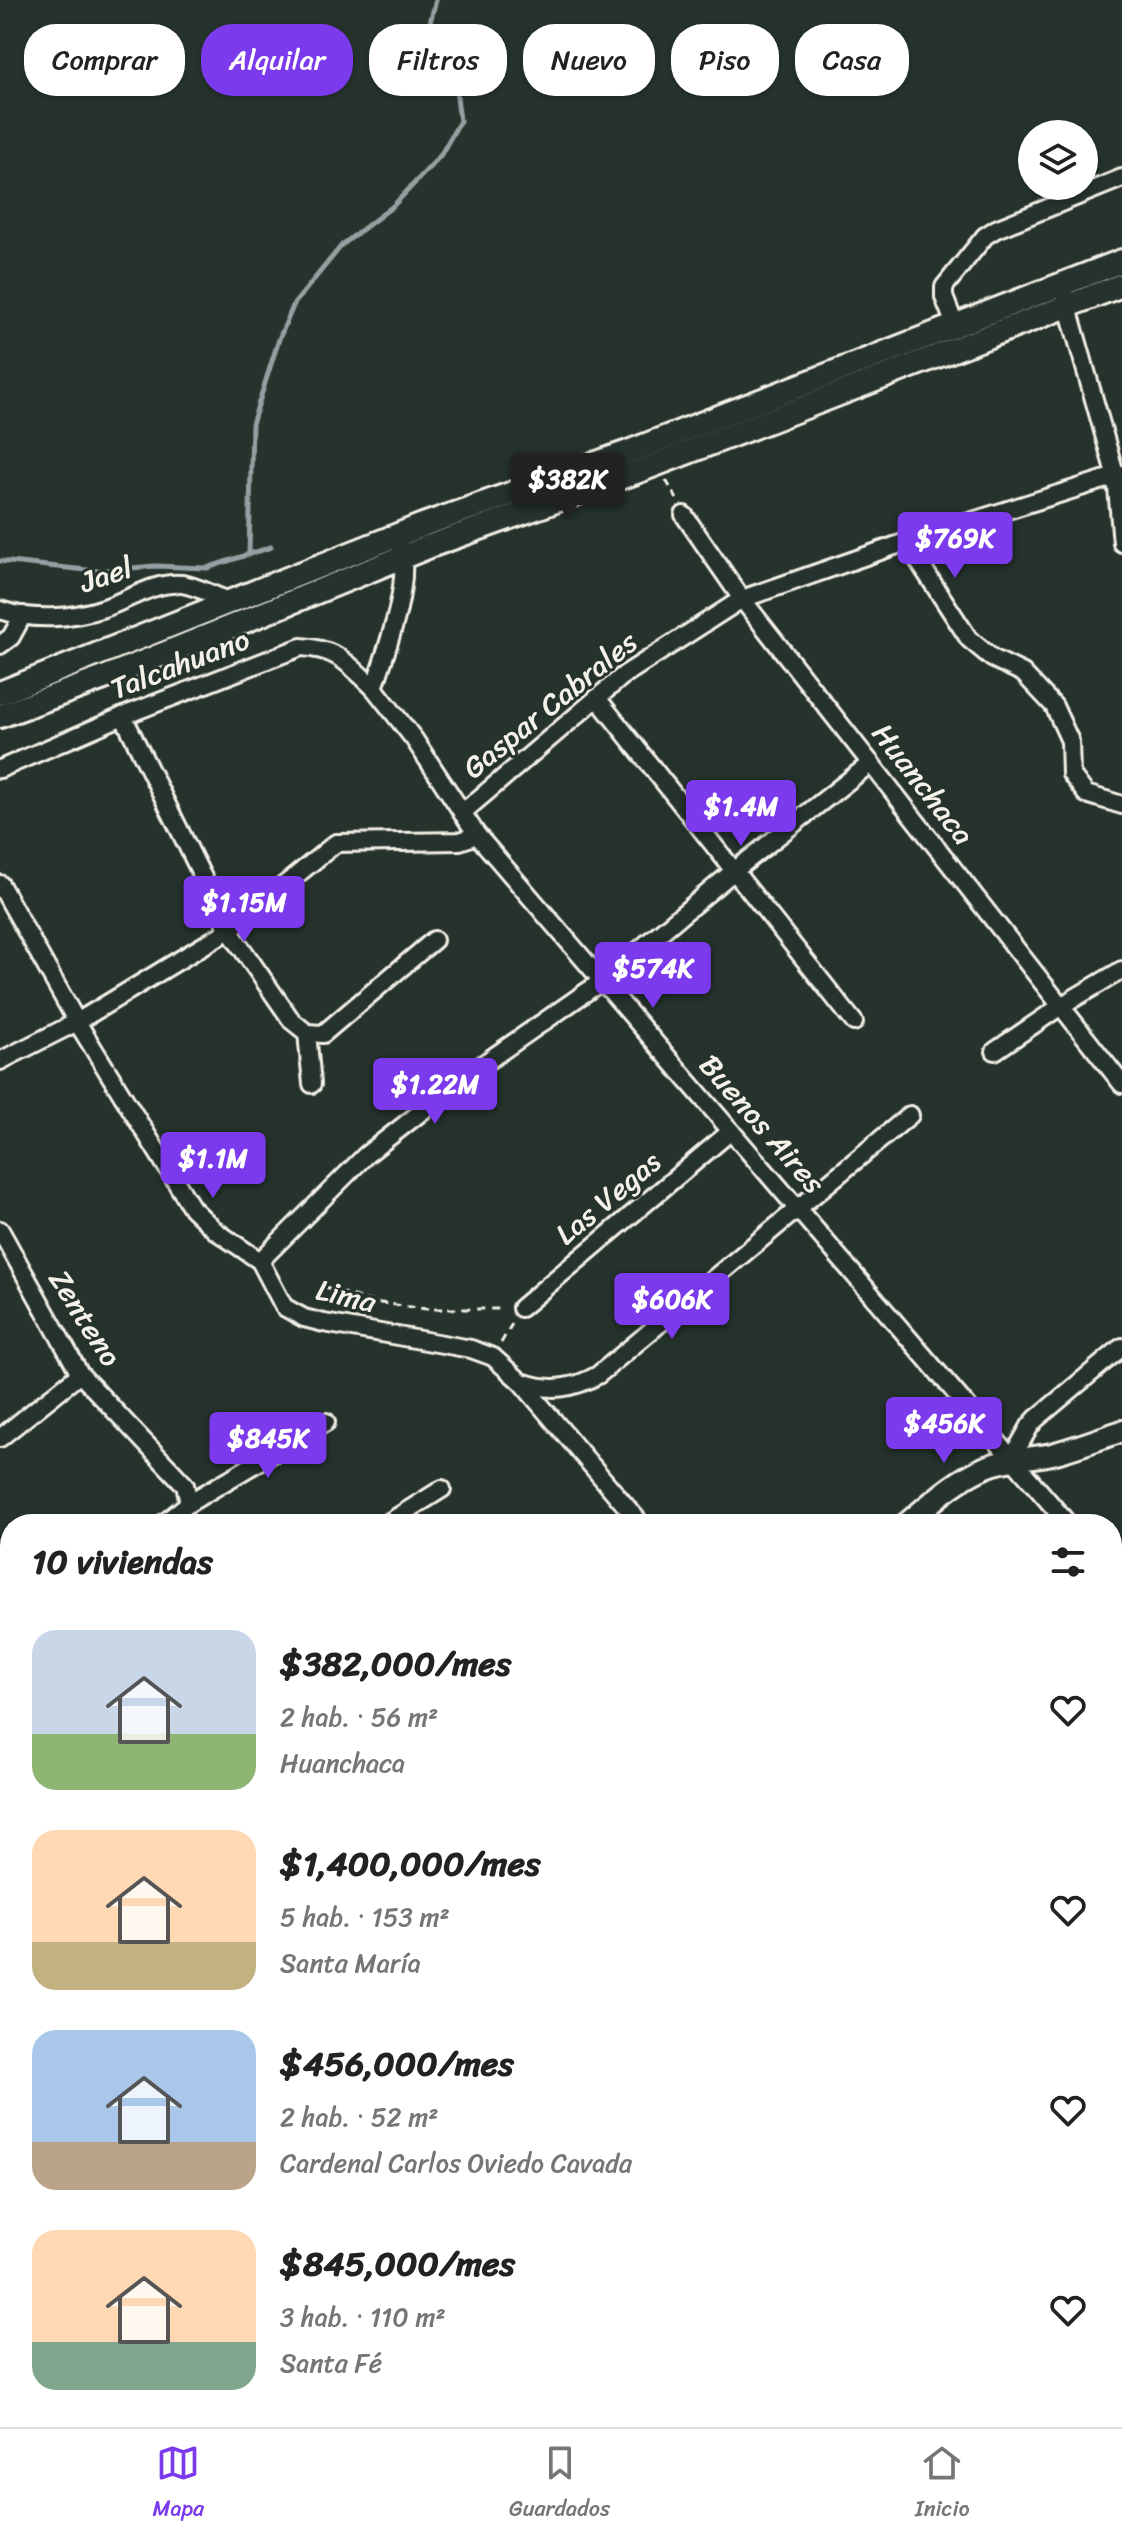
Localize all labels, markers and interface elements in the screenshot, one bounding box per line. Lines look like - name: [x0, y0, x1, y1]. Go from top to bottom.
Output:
- chip: Comprar: [24, 24, 185, 96]
- chip: Alquilar: [201, 24, 353, 96]
- chip: Filtros: [369, 24, 507, 96]
- chip: Nuevo: [523, 24, 655, 96]
- chip: Piso: [671, 24, 779, 96]
- chip: Casa: [795, 24, 909, 96]
- map controls: [1018, 120, 1098, 200]
- button: layers: [1018, 120, 1098, 200]
- pin: $382K: [512, 453, 624, 521]
- text: $382K: [529, 456, 607, 502]
- pin: $769K: [899, 512, 1011, 580]
- text: $769K: [916, 515, 994, 561]
- street label: Jael: [71, 540, 141, 609]
- street label: Talcahuano: [102, 613, 258, 715]
- street label: Gaspar Cabrales: [450, 617, 650, 793]
- street label: Huanchaca: [857, 711, 989, 857]
- pin: $1.4M: [685, 780, 797, 848]
- text: $1.4M: [704, 783, 778, 829]
- pin: $1.15M: [179, 876, 309, 944]
- text: $1.15M: [202, 879, 286, 925]
- pin: $574K: [597, 942, 709, 1010]
- text: $574K: [613, 945, 693, 991]
- street label: Buenos Aires: [685, 1041, 839, 1207]
- pin: $1.22M: [370, 1058, 500, 1126]
- text: $1.22M: [391, 1061, 479, 1107]
- pin: $1.1M: [157, 1132, 269, 1200]
- text: $1.1M: [179, 1135, 247, 1181]
- street label: Las Vegas: [542, 1136, 674, 1259]
- street label: Zenteno: [34, 1258, 136, 1378]
- street label: Lima: [311, 1263, 382, 1329]
- pin: $606K: [616, 1273, 728, 1341]
- text: $606K: [632, 1276, 712, 1322]
- pin: $456K: [888, 1397, 1000, 1465]
- text: $456K: [904, 1400, 984, 1446]
- pin: $845K: [212, 1412, 324, 1480]
- text: $845K: [227, 1415, 309, 1461]
- text: 10 viviendas: [32, 1532, 213, 1592]
- icon: filters: [1046, 1540, 1090, 1584]
- text: $382,000/mes: [280, 1634, 511, 1694]
- icon: home: [96, 1662, 192, 1758]
- icon: heart: [1046, 1688, 1090, 1732]
- text: 2 hab. · 56 m²: [280, 1694, 438, 1740]
- text: Huanchaca: [280, 1740, 405, 1786]
- text: $1,400,000/mes: [280, 1834, 541, 1894]
- icon: home: [96, 1862, 192, 1958]
- icon: heart: [1046, 1888, 1090, 1932]
- text: 5 hab. · 153 m²: [280, 1894, 450, 1940]
- text: Santa María: [280, 1940, 421, 1986]
- text: $456,000/mes: [280, 2034, 514, 2094]
- icon: home: [96, 2062, 192, 2158]
- icon: heart: [1046, 2088, 1090, 2132]
- text: 2 hab. · 52 m²: [280, 2094, 439, 2140]
- text: Cardenal Carlos Oviedo Cavada: [280, 2140, 632, 2186]
- text: $845,000/mes: [280, 2234, 515, 2294]
- icon: home: [96, 2262, 192, 2358]
- icon: heart: [1046, 2288, 1090, 2332]
- text: 3 hab. · 110 m²: [280, 2294, 446, 2340]
- text: Santa Fé: [280, 2340, 382, 2386]
- tab: Mapa: [152, 2441, 204, 2528]
- tab: Guardados: [509, 2441, 610, 2528]
- tab: Inicio: [915, 2441, 970, 2528]

